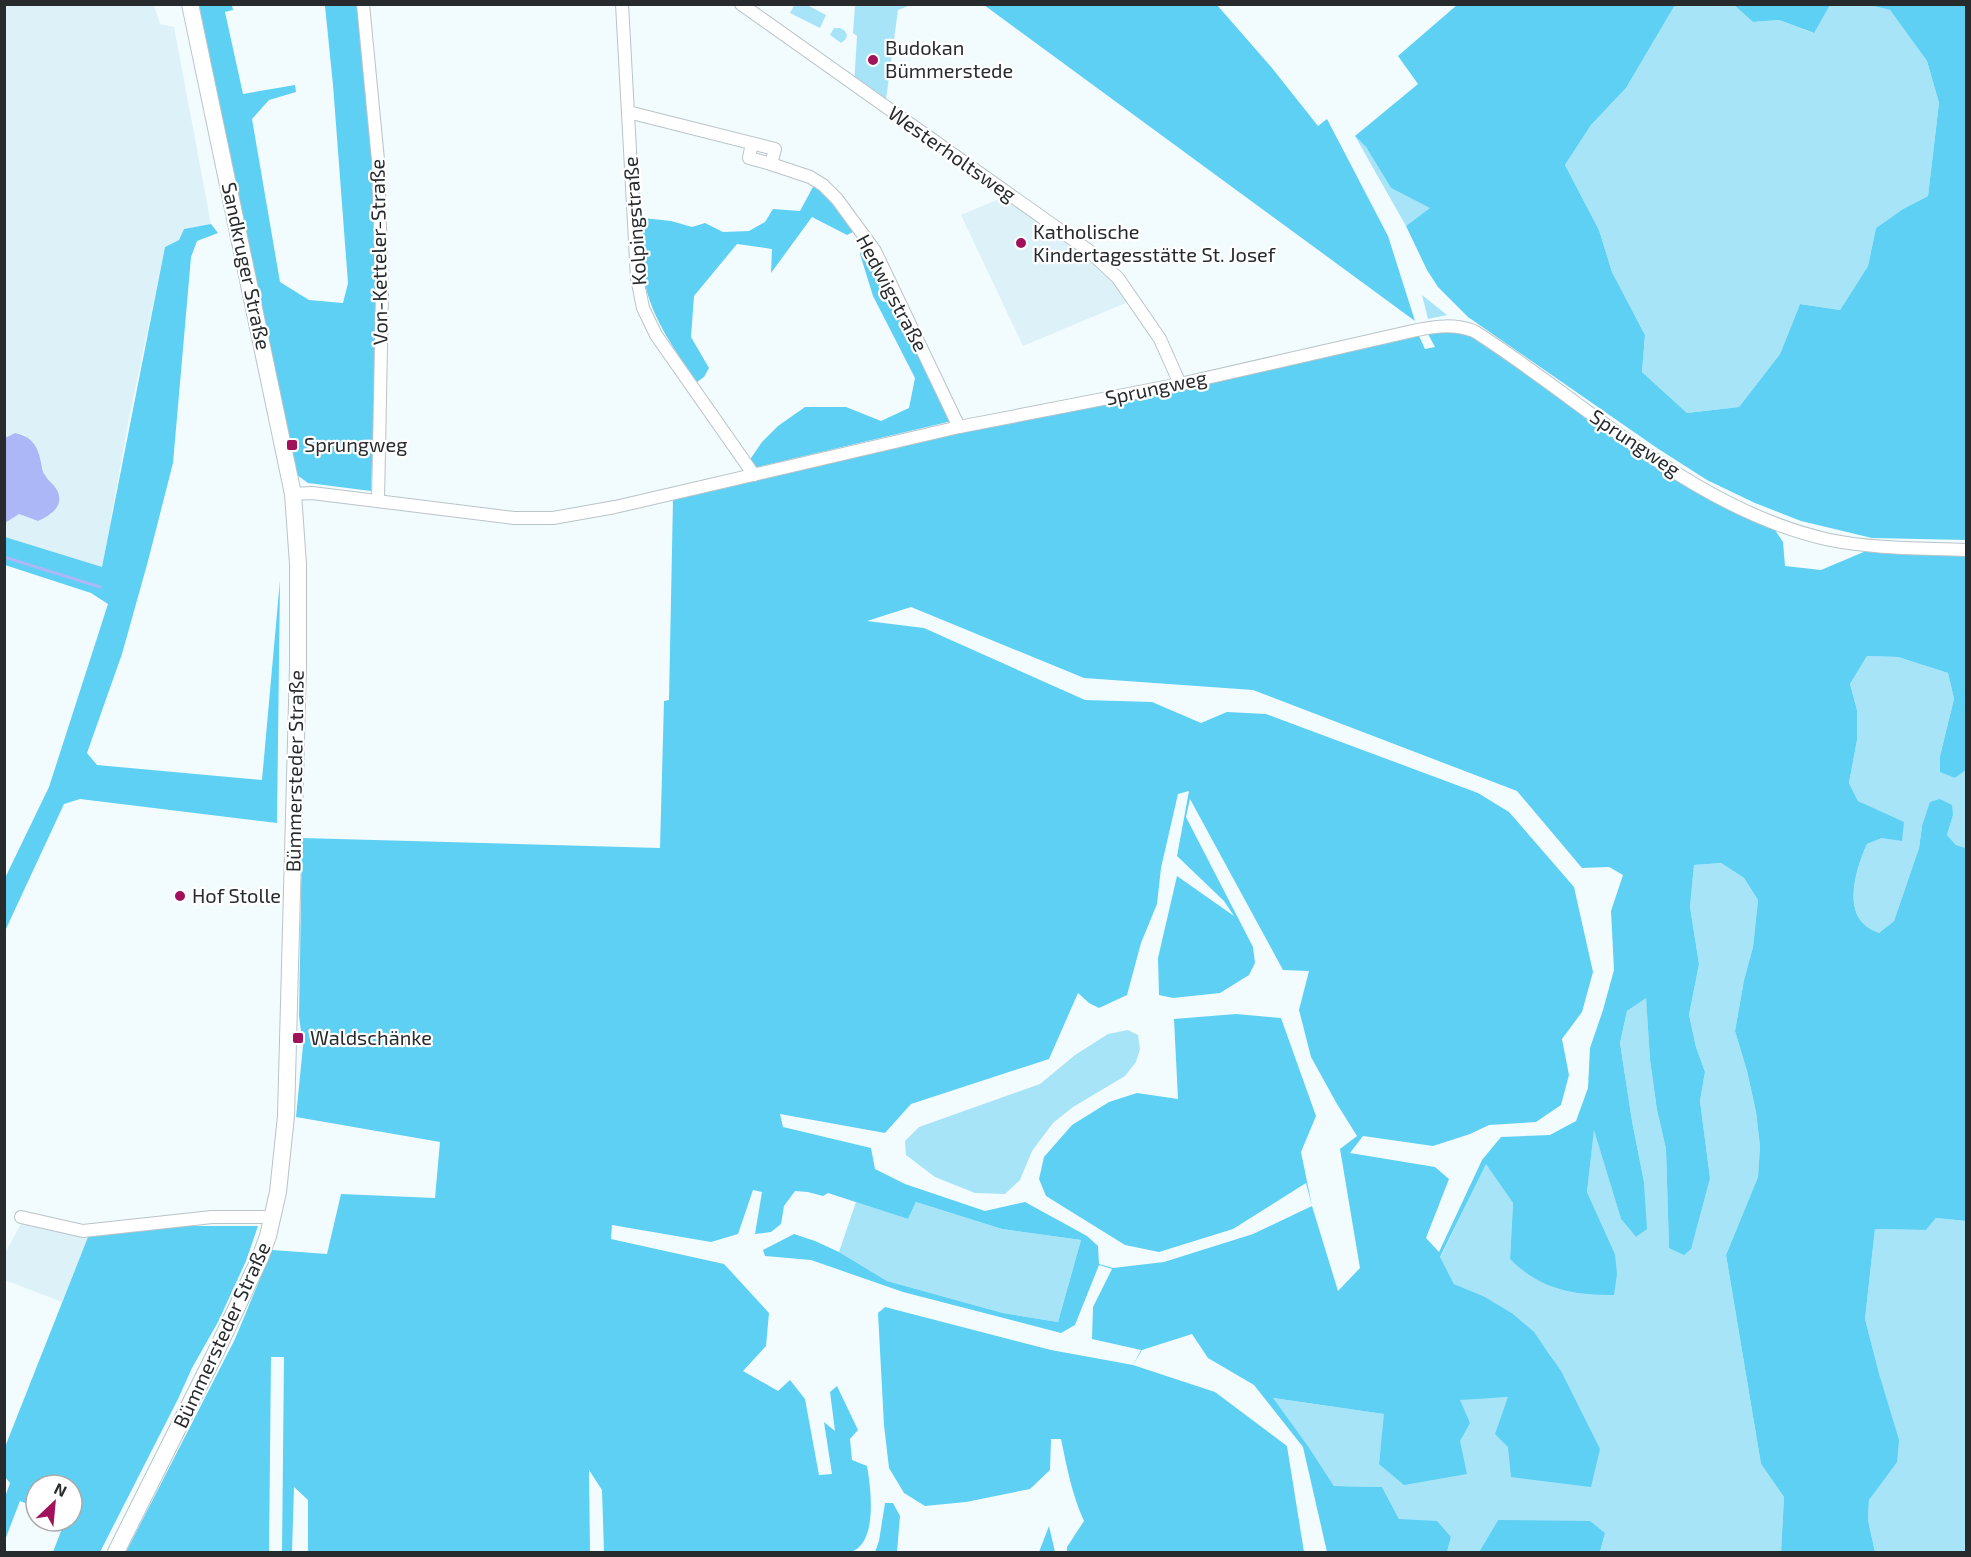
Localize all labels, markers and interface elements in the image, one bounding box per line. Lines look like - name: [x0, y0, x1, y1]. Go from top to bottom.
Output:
- place label: Budokan Bümmerstede: [885, 35, 1013, 82]
- marker: Budokan Bümmerstede: [866, 53, 880, 67]
- street label: Westerholtsweg: [884, 100, 1021, 206]
- street label: Kolpingstraße: [618, 156, 650, 286]
- street label: Von-Ketteler-Straße: [364, 159, 392, 345]
- street label: Sandkruger Straße: [217, 180, 276, 352]
- place label: Katholische Kindertagesstätte St. Josef: [1033, 219, 1276, 266]
- street label: Hedwigstraße: [852, 230, 934, 355]
- marker: Katholische Kindertagesstätte St. Josef: [1014, 236, 1028, 250]
- street label: Sprungweg: [1103, 365, 1209, 410]
- street label: Sprungweg: [1586, 403, 1685, 481]
- place label: Sprungweg: [304, 432, 407, 456]
- marker: Sprungweg: [285, 438, 299, 452]
- street label: Bümmersteder Straße: [280, 670, 308, 872]
- place label: Hof Stolle: [192, 883, 281, 907]
- marker: Hof Stolle: [173, 889, 187, 903]
- place label: Waldschänke: [310, 1025, 432, 1049]
- marker: Waldschänke: [291, 1031, 305, 1045]
- street label: Bümmersteder Straße: [167, 1238, 275, 1431]
- north arrow: [24, 1473, 84, 1533]
- text: N: [51, 1478, 70, 1500]

